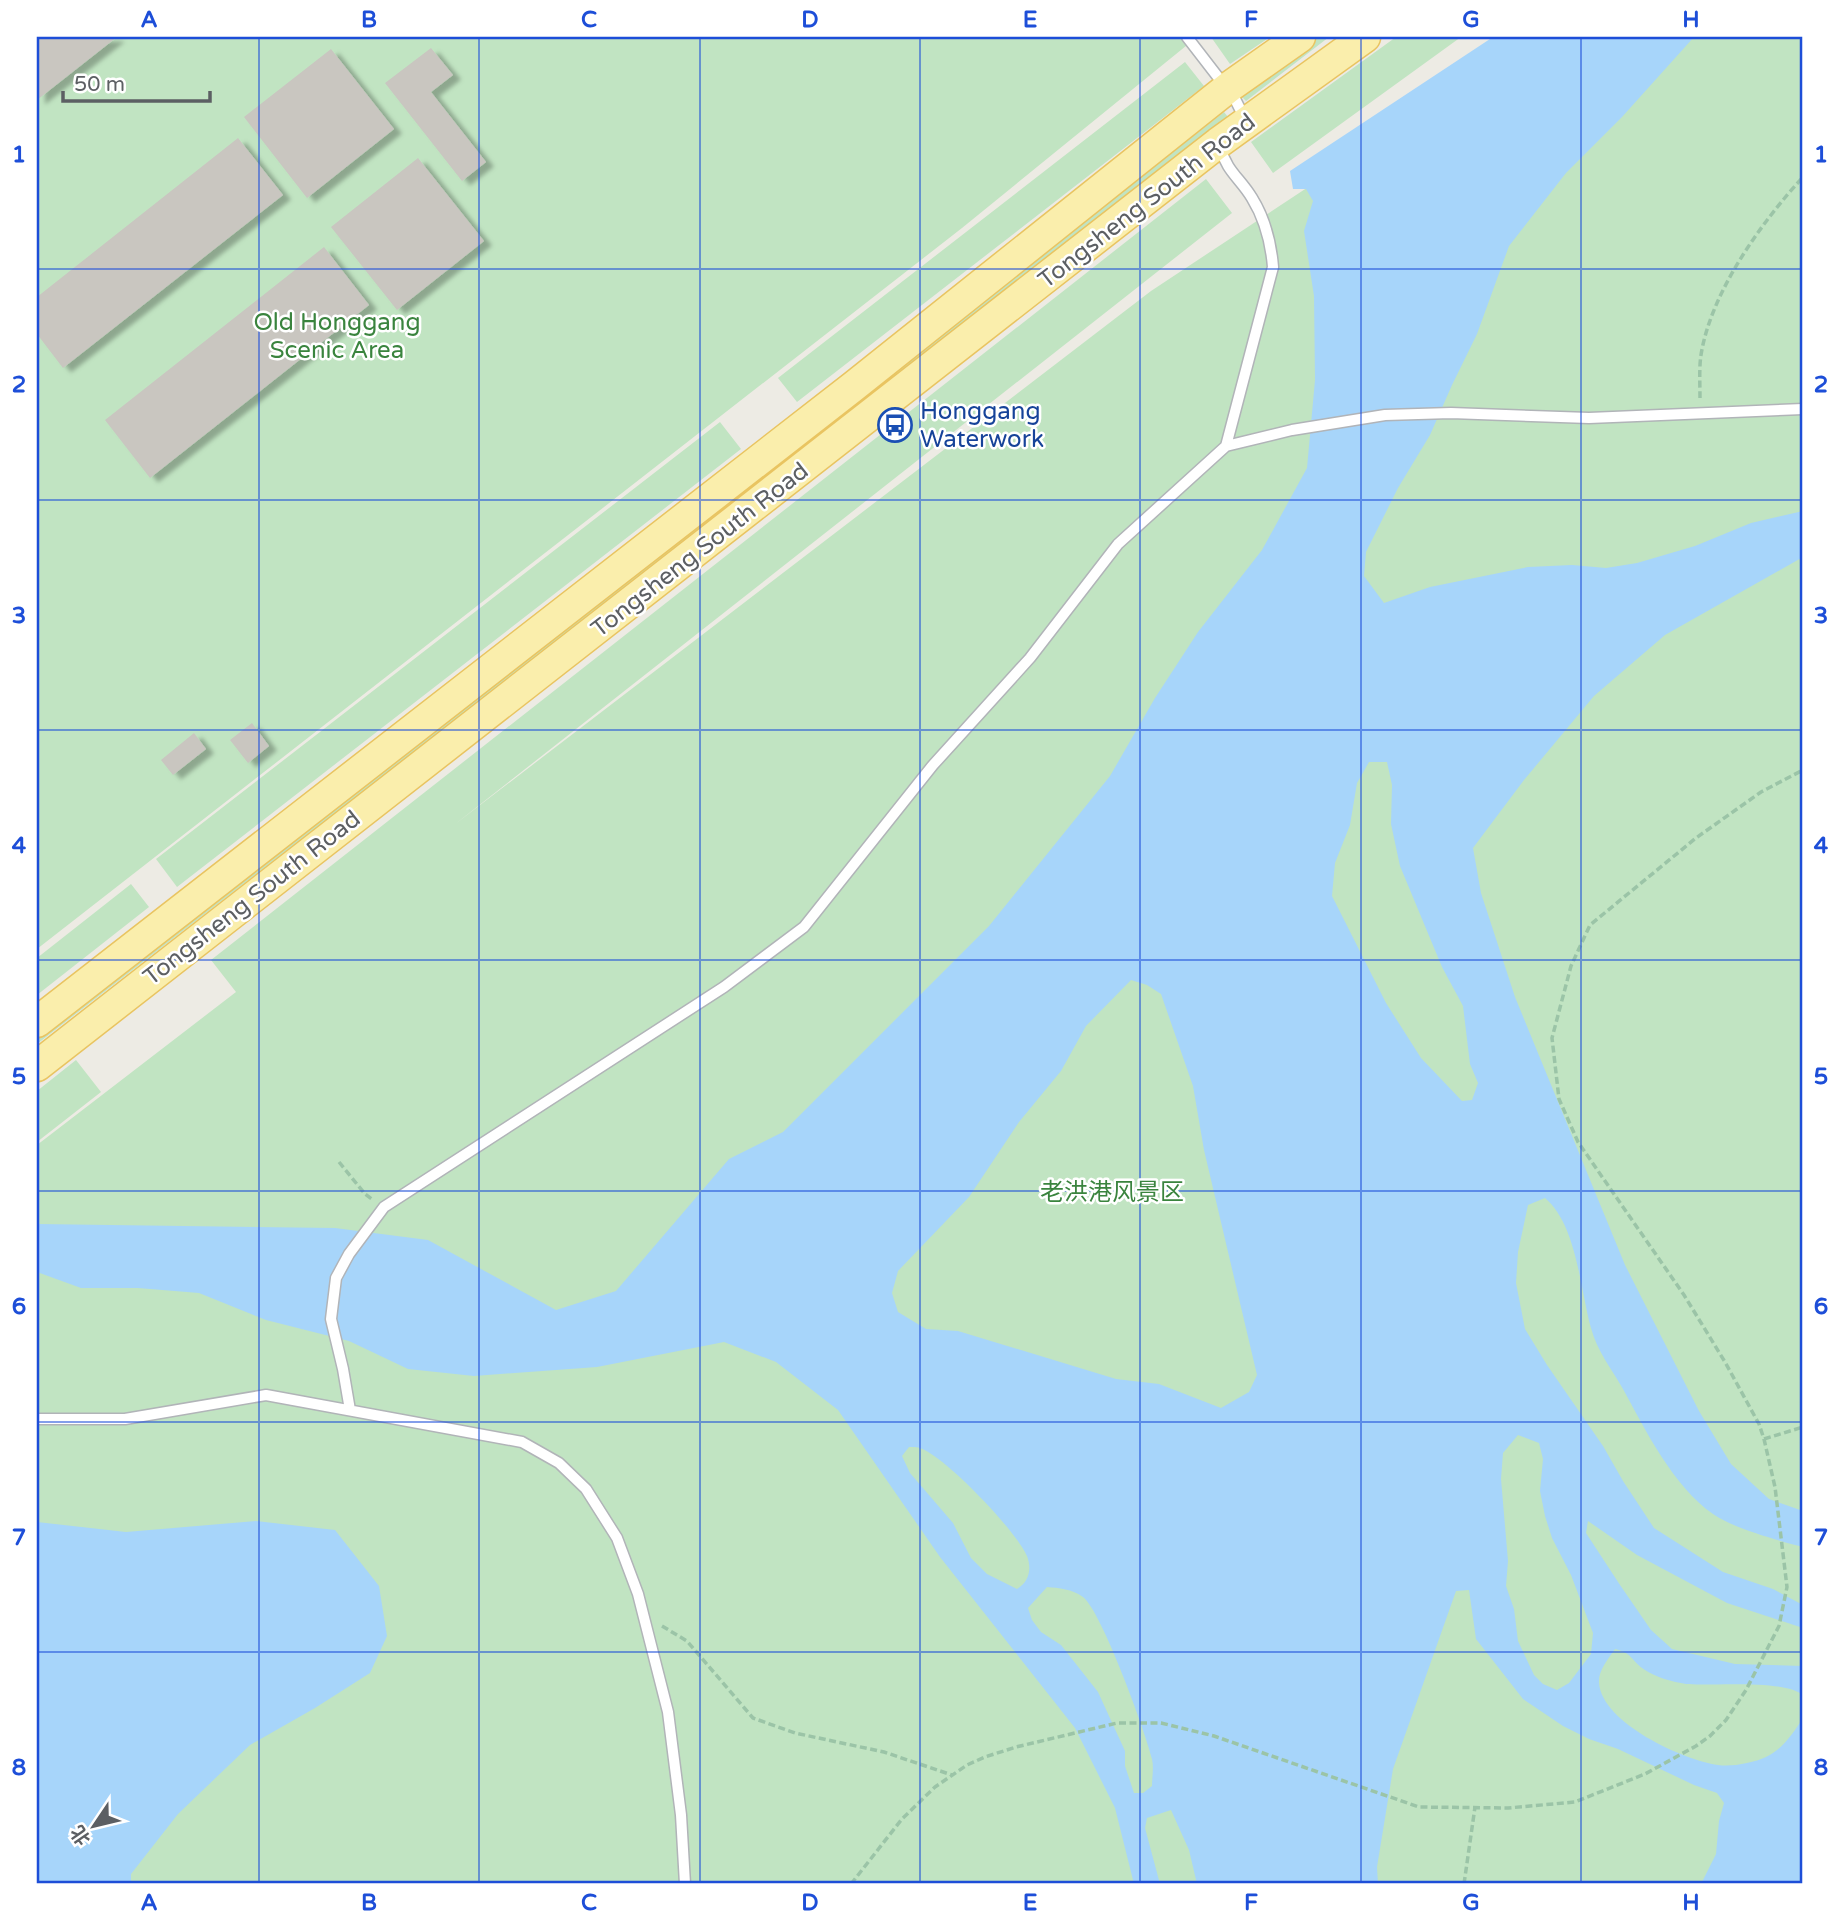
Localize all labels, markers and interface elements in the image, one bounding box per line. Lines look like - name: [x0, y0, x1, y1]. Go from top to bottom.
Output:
- text: A: [140, 6, 158, 34]
- text: B: [361, 6, 377, 34]
- text: C: [581, 6, 597, 34]
- text: D: [801, 6, 819, 34]
- text: E: [1023, 6, 1037, 34]
- text: F: [1244, 6, 1258, 34]
- text: G: [1462, 6, 1480, 34]
- text: H: [1682, 6, 1700, 34]
- scale bar: [63, 60, 210, 104]
- text: 50 m: [74, 72, 125, 97]
- street label: Tongsheng South Road: [1033, 107, 1261, 295]
- text: 1: [12, 141, 26, 169]
- text: 1: [1814, 141, 1828, 169]
- park label: Old Honggang Scenic Area: [253, 308, 421, 365]
- text: 2: [12, 371, 26, 399]
- text: 2: [1814, 371, 1828, 399]
- place label: Honggang Waterwork: [920, 397, 1044, 454]
- bus stop icon: Honggang Waterwork: [876, 406, 914, 444]
- street label: Tongsheng South Road: [586, 456, 814, 644]
- text: 3: [12, 602, 26, 630]
- text: 3: [1814, 602, 1828, 630]
- street label: Tongsheng South Road: [138, 804, 366, 992]
- text: 4: [12, 832, 27, 860]
- text: 4: [1814, 832, 1829, 860]
- text: 5: [12, 1063, 26, 1091]
- text: 5: [1814, 1063, 1828, 1091]
- park label: 老洪港风景区: [1040, 1178, 1184, 1207]
- text: 6: [12, 1293, 26, 1321]
- text: 6: [1814, 1293, 1828, 1321]
- text: 7: [12, 1524, 26, 1552]
- text: 7: [1814, 1524, 1828, 1552]
- text: 8: [12, 1754, 26, 1782]
- text: 8: [1814, 1754, 1828, 1782]
- north arrow: [60, 1792, 130, 1862]
- text: 北: [66, 1821, 95, 1849]
- text: A: [140, 1889, 158, 1917]
- text: B: [361, 1889, 377, 1917]
- text: C: [581, 1889, 597, 1917]
- text: D: [801, 1889, 819, 1917]
- text: E: [1023, 1889, 1037, 1917]
- text: F: [1244, 1889, 1258, 1917]
- text: G: [1462, 1889, 1480, 1917]
- text: H: [1682, 1889, 1700, 1917]

